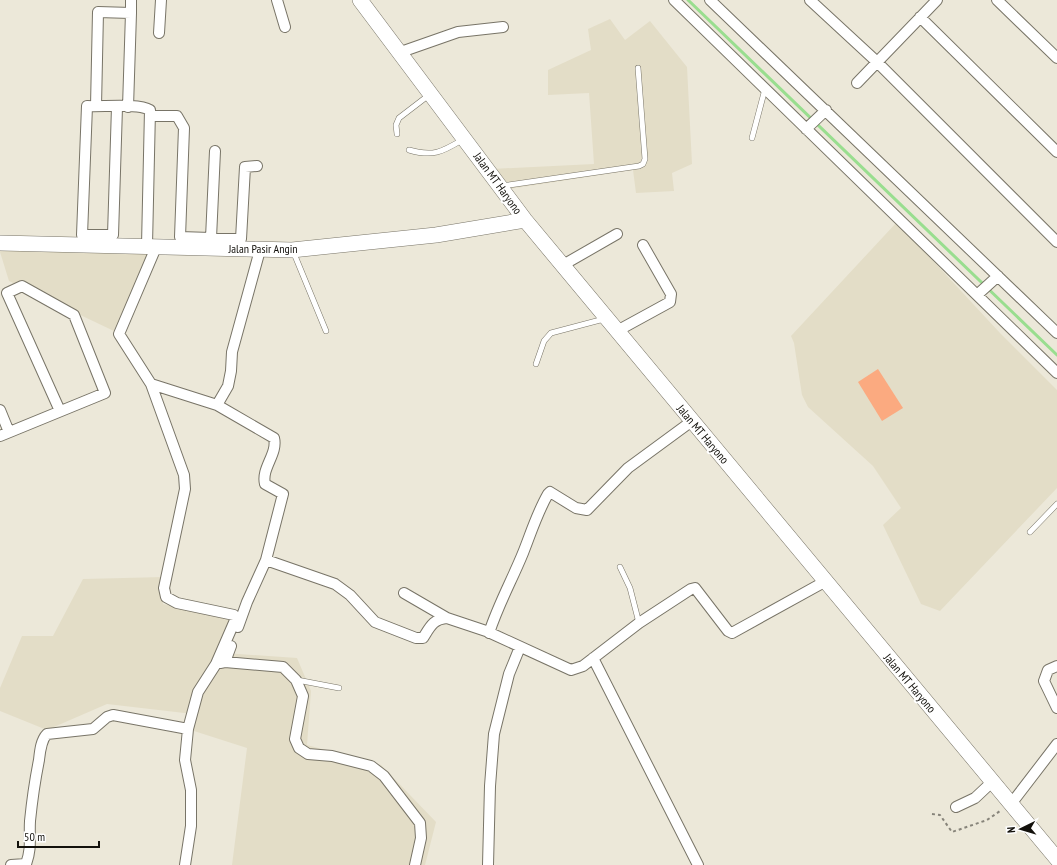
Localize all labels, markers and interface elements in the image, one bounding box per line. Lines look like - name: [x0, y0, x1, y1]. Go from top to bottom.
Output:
- street label: Jalan MT Haryono: [470, 148, 526, 217]
- street label: Jalan Pasir Angin: [227, 241, 298, 256]
- street label: Jalan MT Haryono: [673, 400, 732, 467]
- street label: Jalan MT Haryono: [880, 649, 939, 716]
- north arrow: [1001, 809, 1041, 849]
- scale bar: [18, 823, 99, 849]
- text: N: [1004, 826, 1018, 833]
- text: 50 m: [24, 829, 45, 844]

